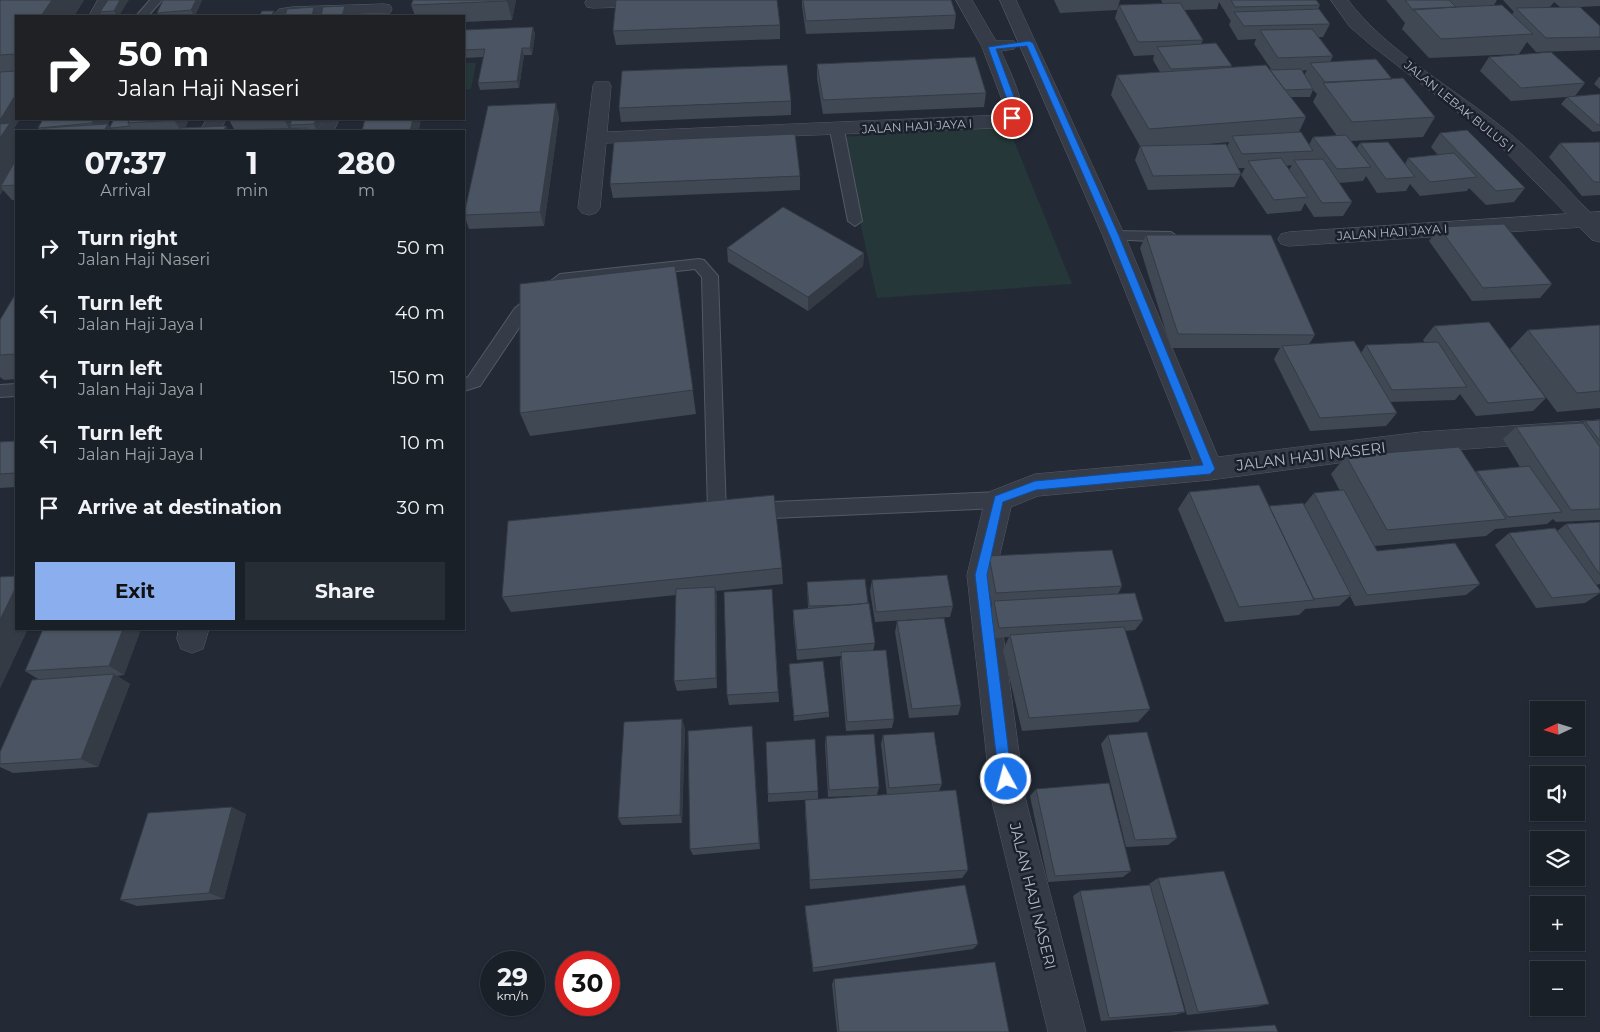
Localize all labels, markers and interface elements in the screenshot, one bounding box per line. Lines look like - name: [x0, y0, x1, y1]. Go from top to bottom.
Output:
- text: 50 m: [118, 32, 209, 75]
- icon: right: [35, 35, 100, 100]
- street label: JALAN LEBAK BULUS I: [1400, 57, 1517, 155]
- text: Jalan Haji Naseri: [118, 75, 300, 102]
- pin: [991, 97, 1033, 139]
- icon: arrive: [998, 104, 1026, 132]
- street label: JALAN HAJI JAYA I: [860, 116, 973, 136]
- text: 07:37: [84, 145, 167, 182]
- text: 1: [246, 145, 258, 182]
- text: 280: [338, 145, 396, 182]
- text: Arrival: [100, 181, 151, 200]
- text: min: [236, 181, 268, 200]
- text: m: [358, 181, 375, 200]
- street label: JALAN HAJI JAYA I: [1335, 221, 1448, 243]
- text: Turn right: [78, 227, 178, 250]
- icon: right: [35, 234, 63, 262]
- text: 50 m: [397, 236, 445, 259]
- text: Jalan Haji Naseri: [78, 250, 210, 269]
- text: Turn left: [78, 292, 163, 315]
- icon: left: [35, 299, 63, 327]
- text: 40 m: [395, 301, 445, 324]
- text: Jalan Haji Jaya I: [78, 315, 204, 334]
- text: Turn left: [78, 357, 163, 380]
- icon: left: [35, 364, 63, 392]
- text: 150 m: [390, 366, 445, 389]
- text: Jalan Haji Jaya I: [78, 380, 204, 399]
- text: Turn left: [78, 422, 163, 445]
- icon: left: [35, 429, 63, 457]
- text: 10 m: [400, 431, 445, 454]
- street label: JALAN HAJI NASERI: [1234, 437, 1387, 475]
- text: Jalan Haji Jaya I: [78, 445, 204, 464]
- icon: arrive: [35, 494, 63, 522]
- text: Arrive at destination: [78, 496, 282, 519]
- text: 30 m: [397, 496, 445, 519]
- button: Exit: [35, 562, 235, 620]
- button: Share: [245, 562, 445, 620]
- north arrow: [1530, 701, 1585, 756]
- map controls: [1530, 701, 1585, 1016]
- position arrow: [979, 752, 1031, 804]
- button: sound: [1530, 766, 1585, 821]
- street label: JALAN HAJI NASERI: [1005, 820, 1060, 971]
- button: layers: [1530, 831, 1585, 886]
- button: +: [1530, 896, 1585, 951]
- speed limit sign: 30: [555, 951, 620, 1016]
- button: −: [1530, 961, 1585, 1016]
- text: 29: [497, 962, 528, 992]
- text: km/h: [496, 988, 529, 1003]

